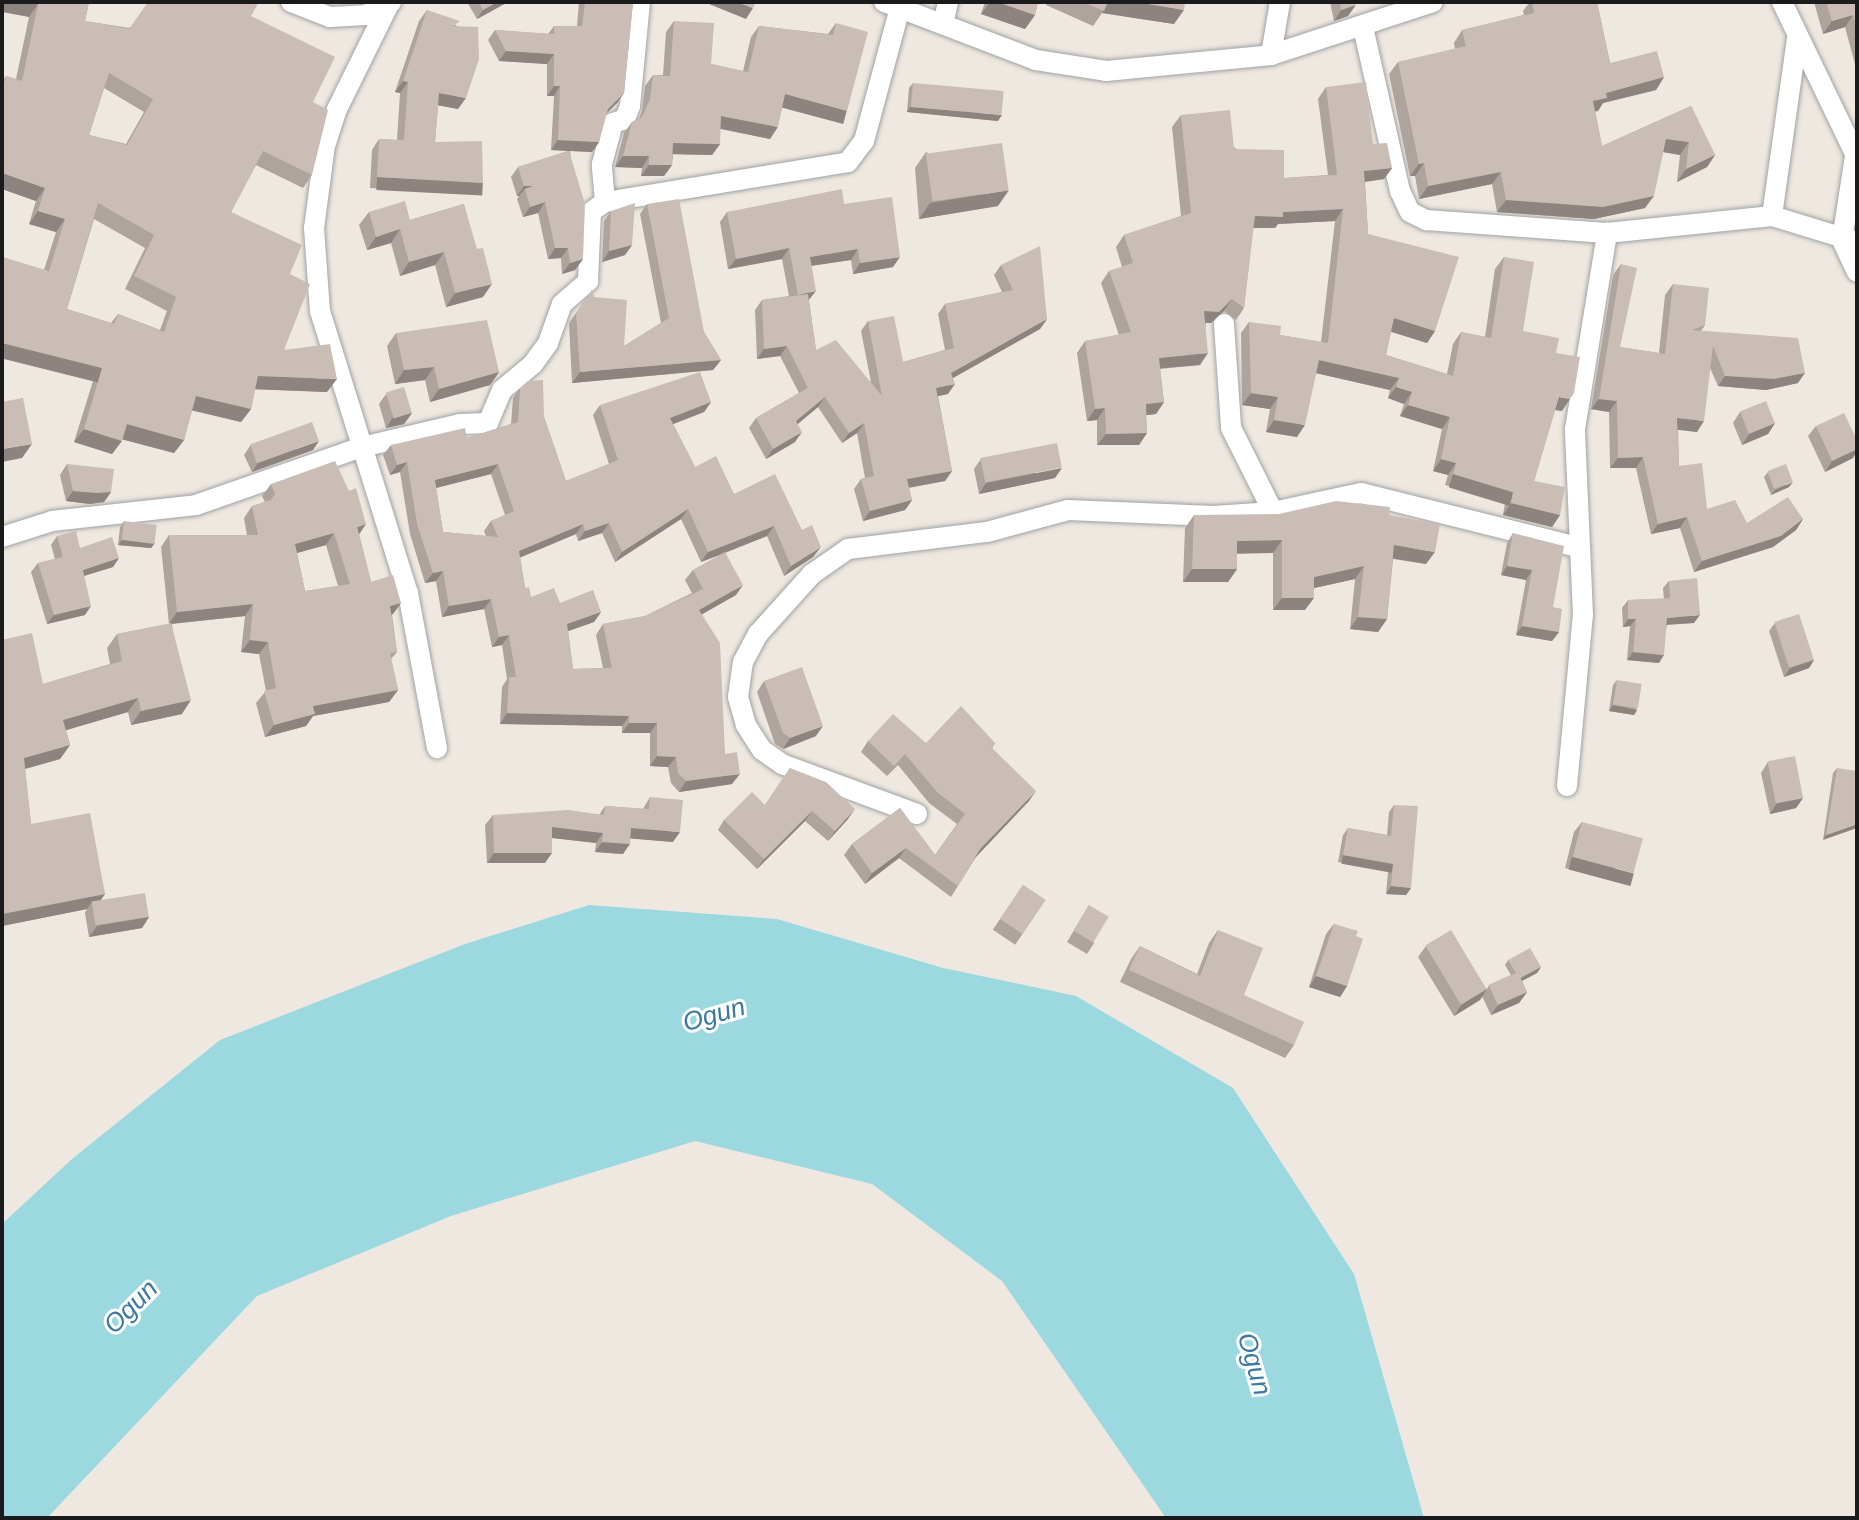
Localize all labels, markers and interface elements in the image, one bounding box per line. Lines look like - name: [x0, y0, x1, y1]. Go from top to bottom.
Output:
- water label: Ogun: [679, 991, 749, 1039]
- water label: Ogun: [97, 1273, 165, 1341]
- water label: Ogun: [1230, 1329, 1278, 1399]

